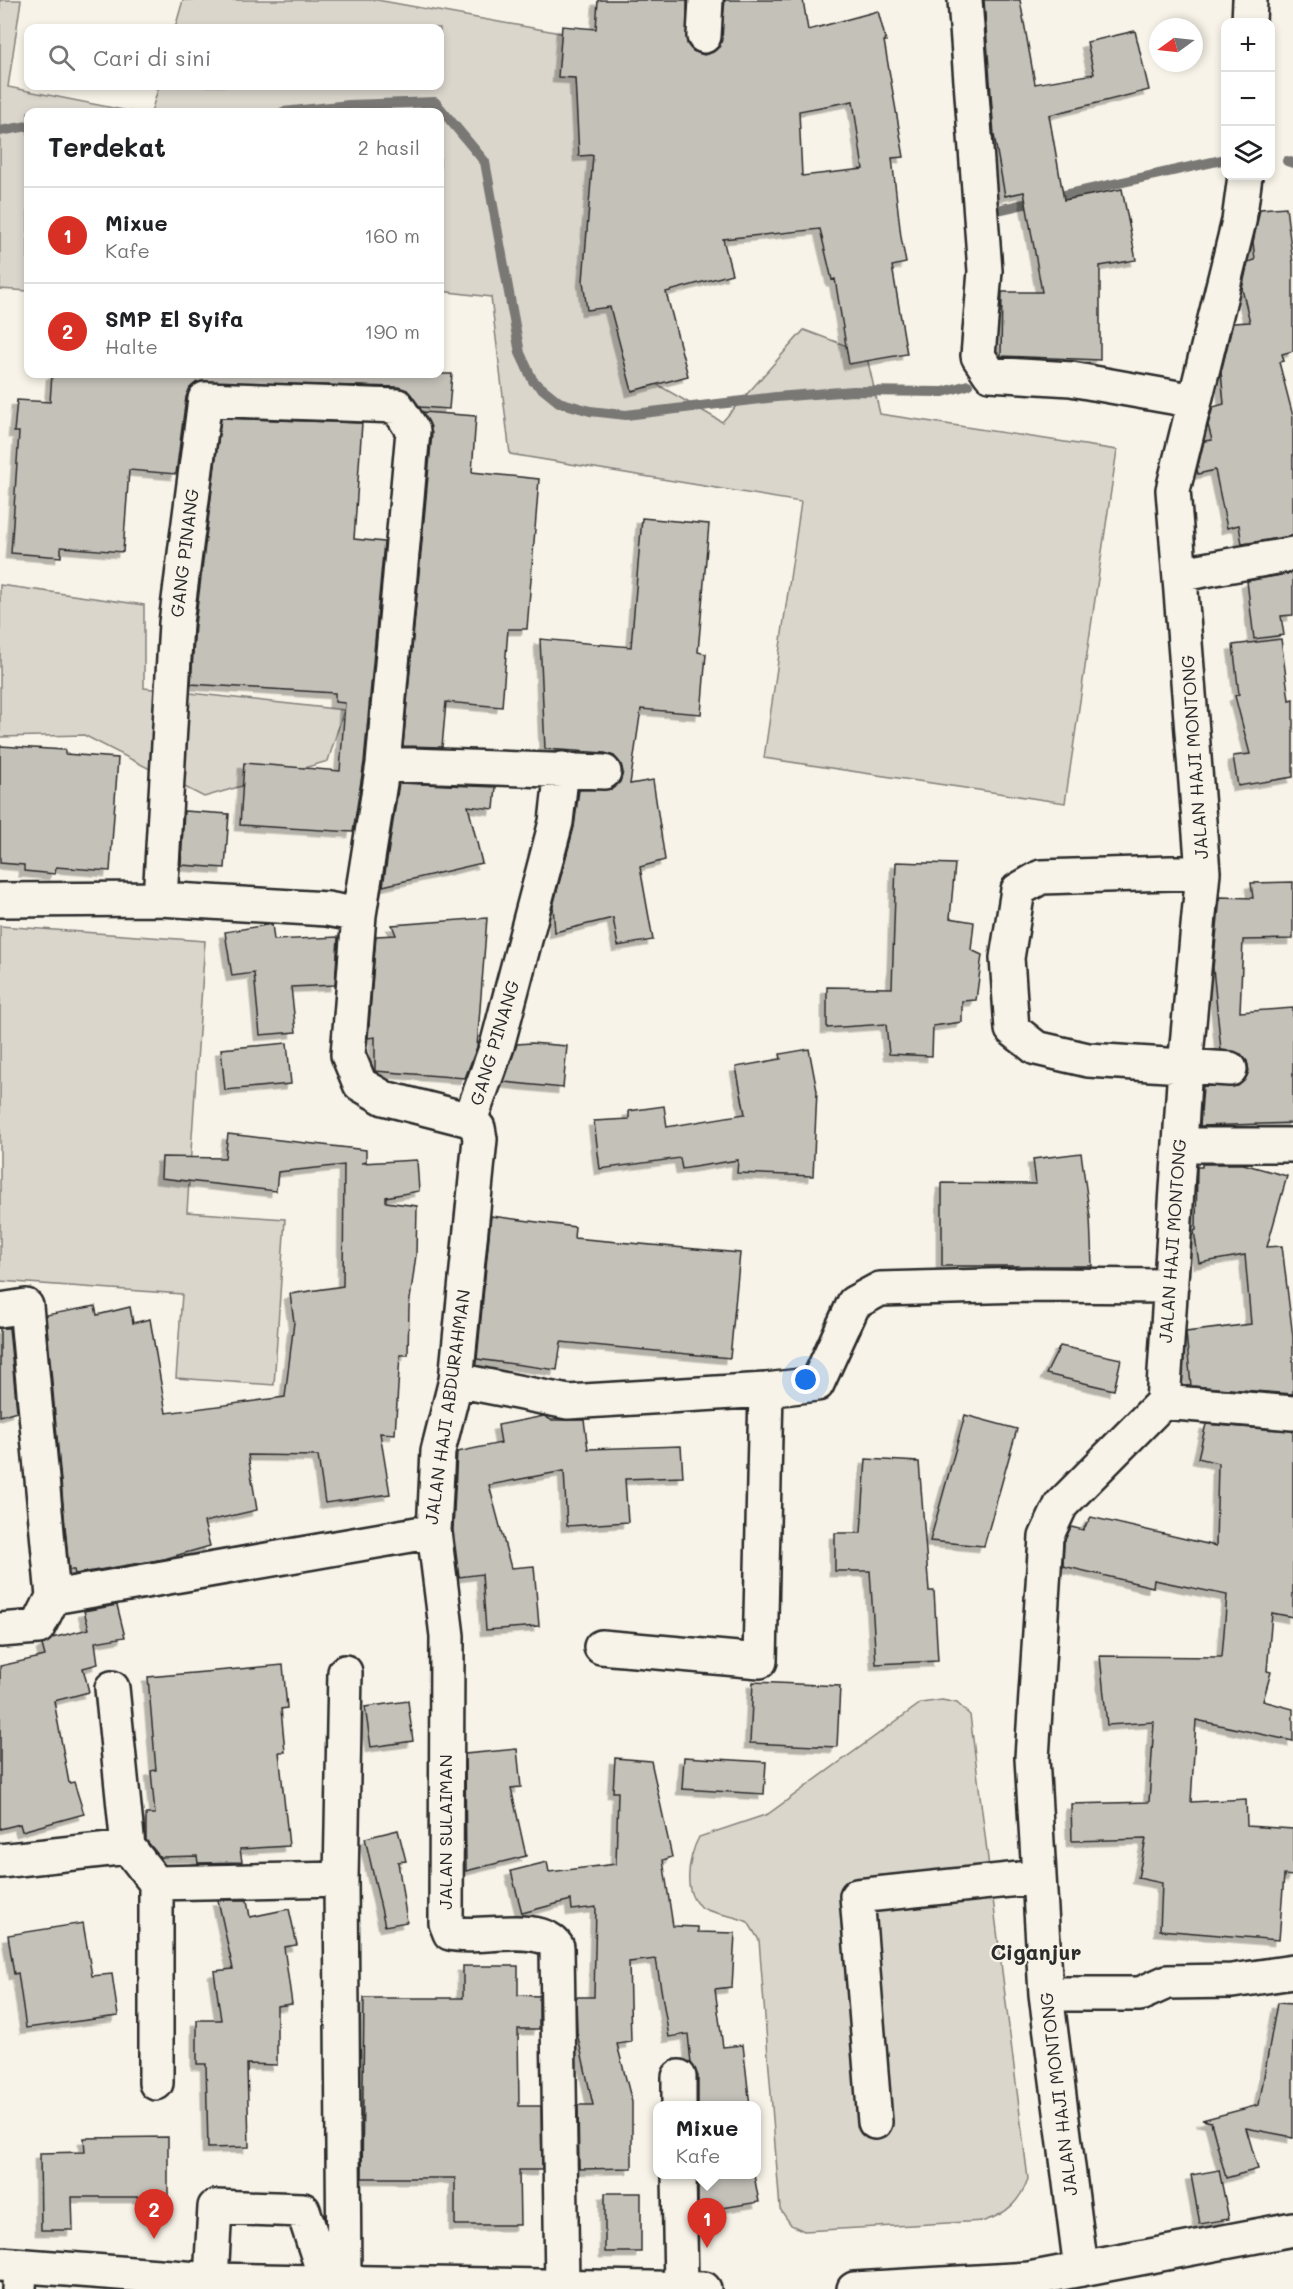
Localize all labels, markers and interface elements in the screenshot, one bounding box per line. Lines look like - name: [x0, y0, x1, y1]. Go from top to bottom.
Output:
- north arrow: [1149, 18, 1203, 72]
- map controls: [1221, 18, 1275, 180]
- button: +: [1221, 18, 1275, 72]
- search box: [24, 24, 444, 90]
- icon: search: [45, 41, 78, 74]
- text: Cari di sini: [93, 43, 211, 72]
- button: −: [1221, 72, 1275, 126]
- button: layers: [1221, 126, 1275, 180]
- text: Terdekat: [48, 130, 166, 164]
- text: 2 hasil: [358, 134, 420, 160]
- text: Mixue: [105, 208, 168, 237]
- text: 1: [63, 222, 72, 248]
- text: 160 m: [364, 222, 420, 248]
- text: Kafe: [105, 237, 150, 263]
- text: SMP El Syifa: [105, 304, 244, 333]
- text: 2: [62, 318, 73, 344]
- text: 190 m: [365, 318, 420, 344]
- text: Halte: [105, 333, 158, 359]
- street label: GANG PINANG: [164, 487, 204, 619]
- street label: JALAN HAJI MONTONG: [1175, 654, 1213, 860]
- street label: GANG PINANG: [464, 977, 524, 1108]
- street label: JALAN HAJI MONTONG: [1153, 1138, 1191, 1344]
- street label: JALAN HAJI ABDURAHMAN: [419, 1288, 475, 1526]
- your location: [791, 1365, 820, 1394]
- street label: JALAN SULAIMAN: [433, 1754, 457, 1910]
- district label: Ciganjur: [991, 1938, 1082, 1965]
- street label: JALAN HAJI MONTONG: [1034, 1991, 1082, 2197]
- popup: [653, 2101, 761, 2179]
- text: Mixue: [676, 2113, 738, 2142]
- text: Kafe: [676, 2142, 721, 2168]
- pin: 2: [134, 2190, 174, 2239]
- pin: 1: [688, 2198, 726, 2248]

